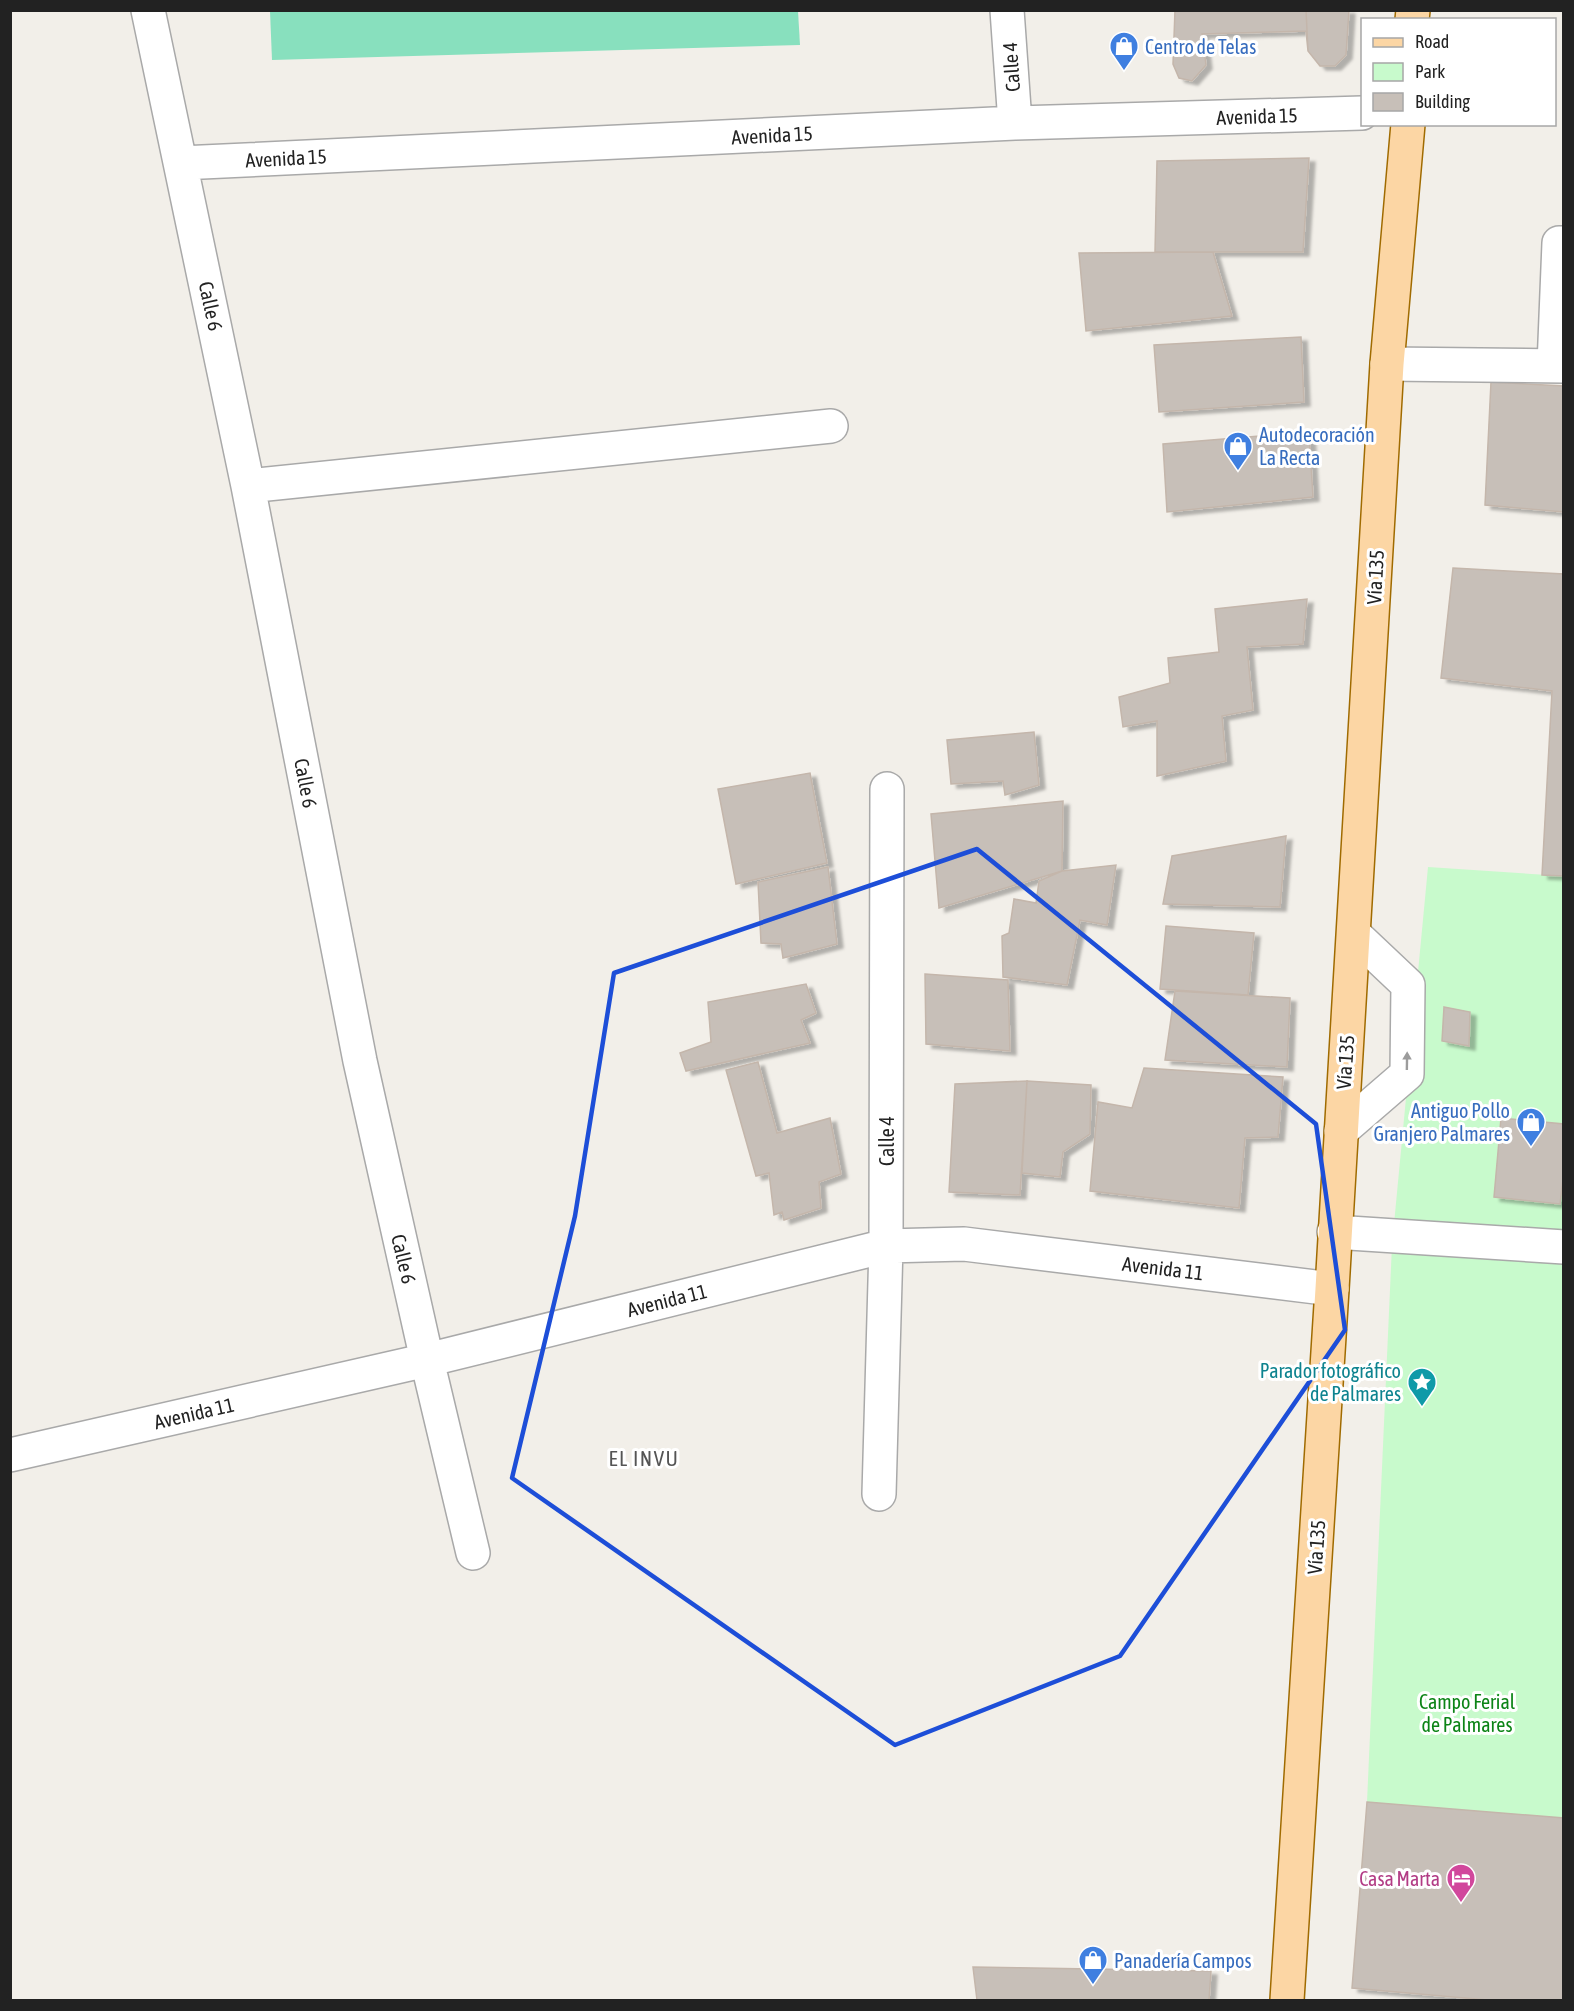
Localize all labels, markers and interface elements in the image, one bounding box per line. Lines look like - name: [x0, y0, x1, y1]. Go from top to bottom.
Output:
- legend: [1361, 18, 1556, 126]
- shop icon: Centro de Telas: [1108, 30, 1140, 72]
- text: Road: [1415, 31, 1449, 52]
- place label: Centro de Telas: [1145, 35, 1256, 58]
- street label: Calle 4: [998, 41, 1024, 93]
- text: Park: [1415, 61, 1445, 82]
- text: Building: [1415, 91, 1470, 112]
- street label: Avenida 15: [1216, 103, 1298, 129]
- street label: Avenida 15: [731, 121, 813, 149]
- street label: Avenida 15: [245, 144, 327, 172]
- street label: Calle 6: [195, 279, 227, 333]
- place label: Autodecoración La Recta: [1259, 423, 1375, 469]
- shop icon: Autodecoración La Recta: [1222, 430, 1254, 472]
- street label: Vía 135: [1362, 549, 1388, 605]
- street label: Calle 6: [290, 756, 322, 810]
- street label: Vía 135: [1332, 1034, 1358, 1090]
- one-way arrow: [1402, 1051, 1412, 1070]
- place label: Antiguo Pollo Granjero Palmares: [1373, 1099, 1510, 1145]
- shop icon: Antiguo Pollo Granjero Palmares: [1515, 1106, 1547, 1148]
- street label: Calle 4: [875, 1116, 898, 1166]
- street label: Calle 6: [387, 1232, 421, 1286]
- street label: Avenida 11: [1121, 1252, 1205, 1284]
- street label: Avenida 11: [625, 1279, 709, 1321]
- place label: Parador fotográfico de Palmares: [1260, 1359, 1401, 1405]
- place icon: Parador fotográfico de Palmares: [1406, 1366, 1438, 1408]
- street label: Avenida 11: [152, 1393, 236, 1433]
- district label: EL INVU: [609, 1446, 679, 1470]
- street label: Vía 135: [1303, 1519, 1329, 1575]
- park label: Campo Ferial de Palmares: [1419, 1690, 1516, 1736]
- hotel icon: Casa Marta: [1445, 1862, 1477, 1904]
- place label: Casa Marta: [1359, 1867, 1440, 1890]
- shop icon: Panadería Campos: [1077, 1944, 1109, 1986]
- place label: Panadería Campos: [1114, 1949, 1251, 1972]

